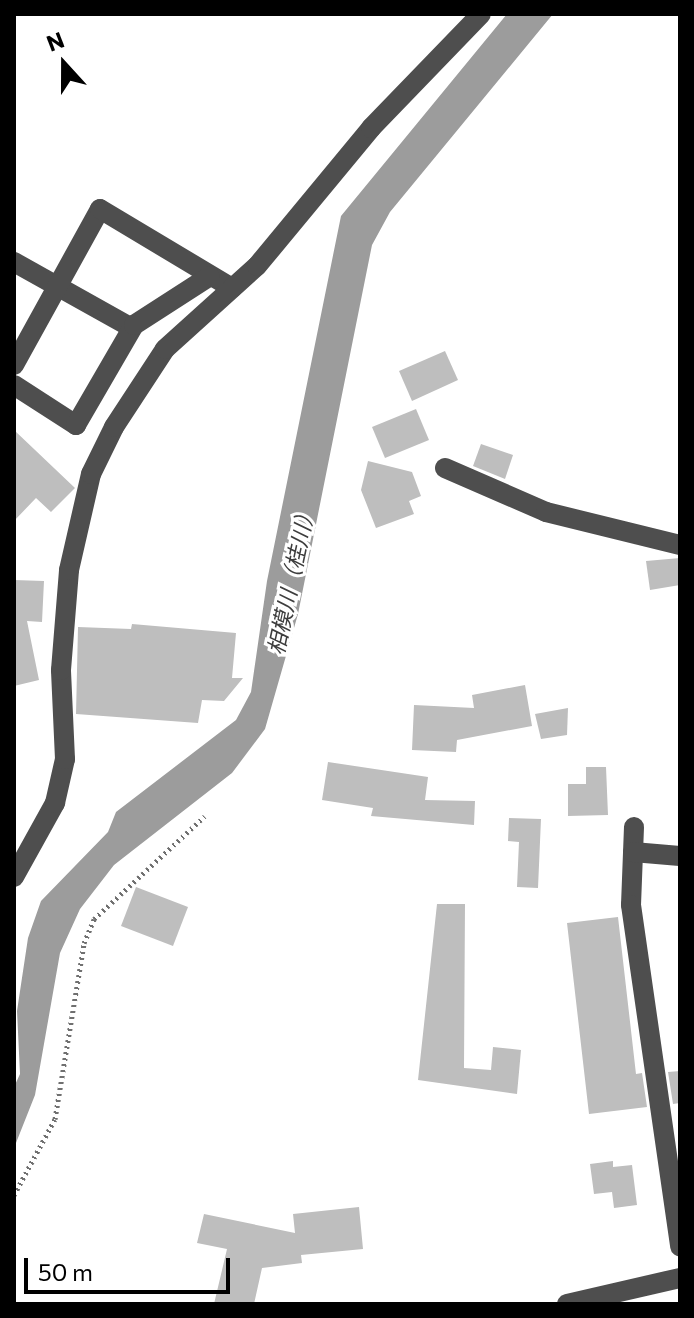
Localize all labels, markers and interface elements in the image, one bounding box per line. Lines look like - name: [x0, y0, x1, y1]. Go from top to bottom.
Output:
- north arrow: [24, 24, 104, 104]
- text: N: [43, 26, 68, 57]
- water label: 相模川（桂川）: [262, 501, 320, 657]
- scale bar: [28, 1242, 234, 1292]
- text: 50 m: [38, 1257, 93, 1286]

